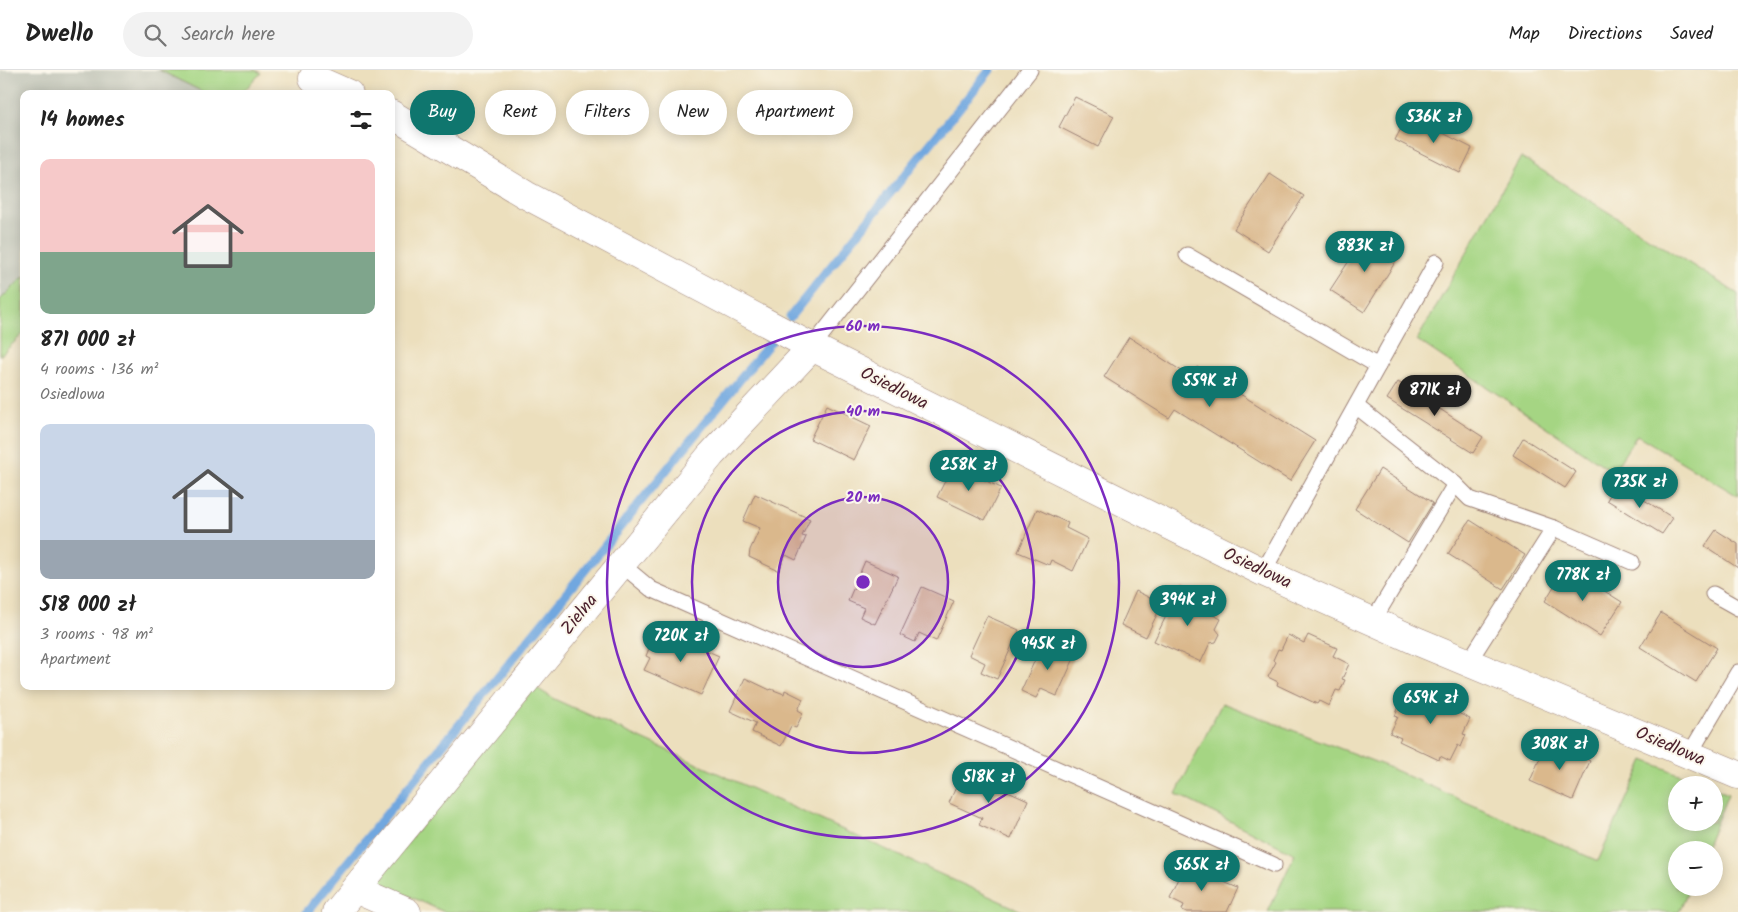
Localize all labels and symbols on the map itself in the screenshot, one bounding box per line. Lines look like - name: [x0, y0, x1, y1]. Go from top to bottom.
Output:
- pin: 536K zł: [1388, 102, 1480, 144]
- pin: 883K zł: [1319, 230, 1411, 273]
- text: 60 m: [846, 315, 880, 339]
- street label: Osiedlowa: [855, 359, 933, 419]
- pin: 559K zł: [1164, 366, 1256, 408]
- pin: 871K zł: [1389, 374, 1481, 417]
- text: 40 m: [846, 400, 880, 424]
- pin: 258K zł: [923, 450, 1015, 492]
- pin: 735K zł: [1594, 466, 1686, 509]
- text: 20 m: [846, 486, 880, 510]
- street label: Osiedlowa: [1218, 540, 1296, 598]
- pin: 778K zł: [1537, 560, 1629, 602]
- centre of rings: [854, 573, 872, 591]
- pin: 394K zł: [1142, 584, 1234, 627]
- street label: Zielna: [554, 588, 606, 642]
- pin: 720K zł: [635, 620, 727, 663]
- pin: 945K zł: [1002, 628, 1094, 671]
- pin: 659K zł: [1385, 682, 1477, 725]
- street label: Osiedlowa: [1631, 719, 1709, 775]
- pin: 308K zł: [1514, 728, 1606, 771]
- pin: 518K zł: [943, 762, 1035, 804]
- pin: 565K zł: [1156, 850, 1248, 892]

